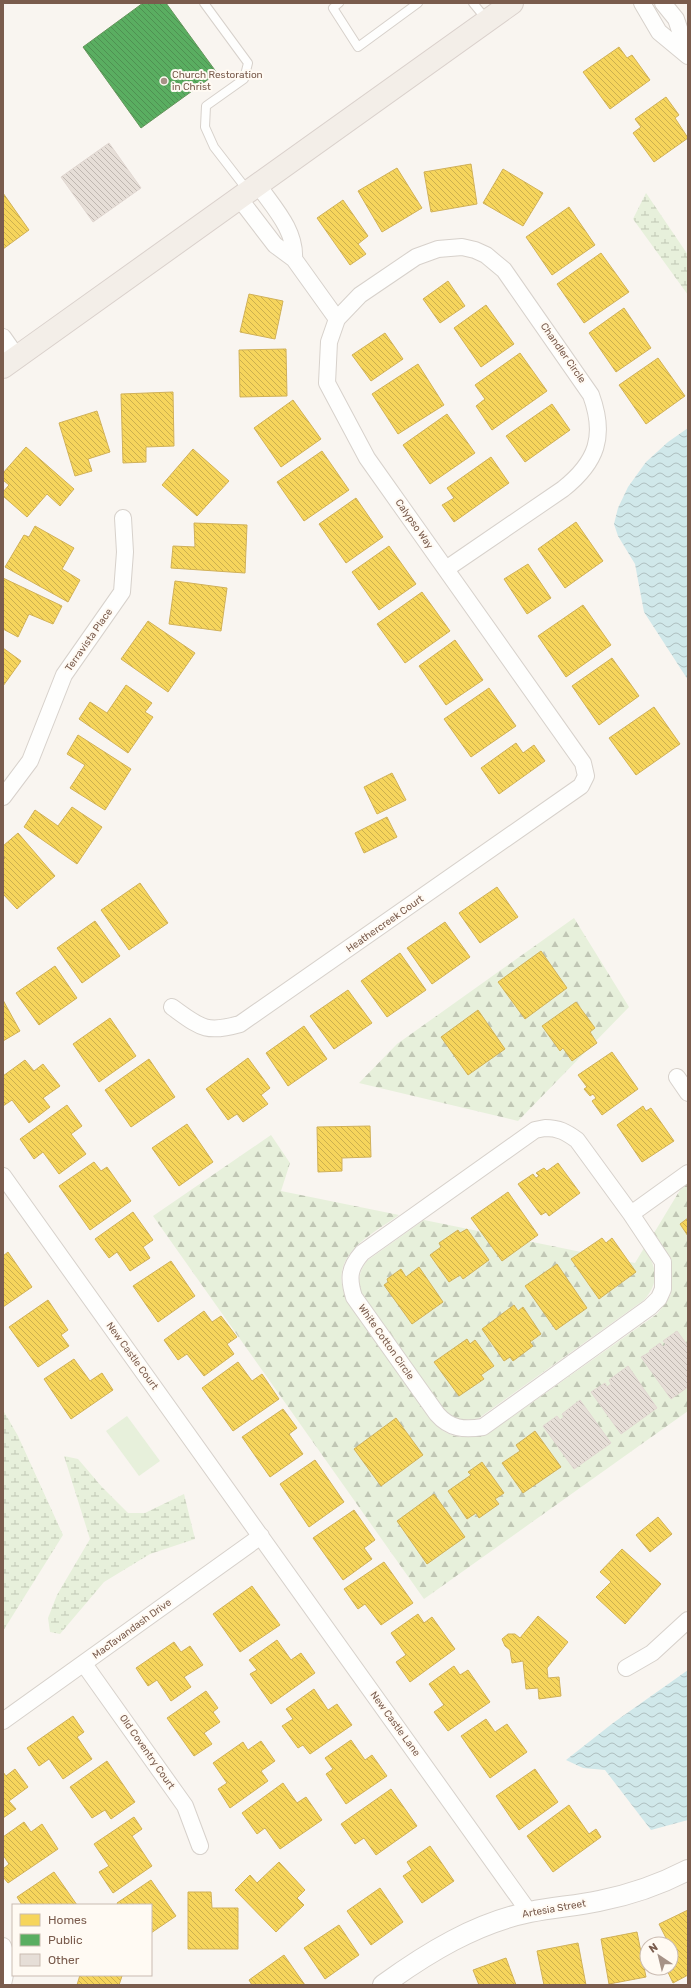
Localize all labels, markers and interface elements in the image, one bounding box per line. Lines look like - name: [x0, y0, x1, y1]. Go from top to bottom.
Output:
- place label: Church Restoration in Christ: [172, 69, 263, 93]
- marker: Church Restoration in Christ: [159, 76, 169, 86]
- street label: Chandler Circle: [538, 321, 588, 386]
- street label: Calypso Way: [392, 497, 436, 552]
- street label: Terravista Place: [63, 606, 115, 674]
- street label: Heathercreek Court: [344, 893, 426, 955]
- street label: White Cotton Circle: [355, 1302, 417, 1382]
- street label: New Castle Court: [104, 1320, 161, 1392]
- street label: MacTavandash Drive: [90, 1596, 174, 1662]
- street label: New Castle Lane: [367, 1689, 423, 1759]
- street label: Old Coventry Court: [117, 1712, 177, 1792]
- street label: Artesia Street: [521, 1897, 587, 1921]
- legend: [12, 1904, 152, 1976]
- text: Homes: [48, 1913, 87, 1927]
- text: Public: [48, 1933, 83, 1947]
- north arrow: [639, 1936, 679, 1976]
- text: N: [647, 1941, 661, 1956]
- text: Other: [48, 1953, 80, 1967]

